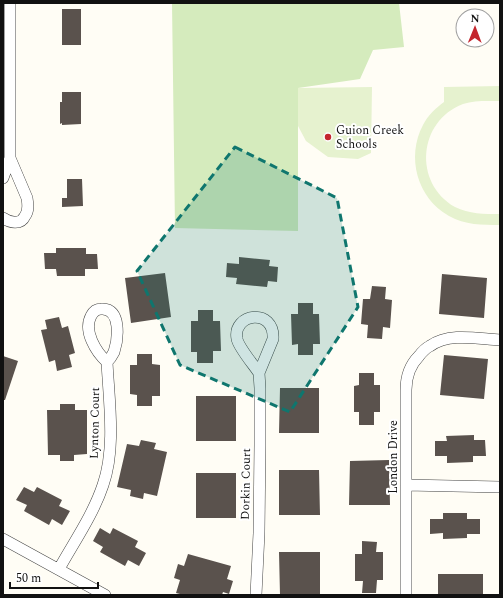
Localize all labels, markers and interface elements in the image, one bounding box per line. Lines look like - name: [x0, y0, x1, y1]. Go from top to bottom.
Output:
- north arrow: [455, 8, 495, 48]
- text: N: [471, 10, 480, 27]
- place label: Guion Creek Schools: [336, 121, 404, 154]
- marker: Guion Creek Schools: [323, 132, 333, 142]
- street label: Lynton Court: [85, 387, 105, 459]
- street label: London Drive: [384, 420, 403, 494]
- street label: Dorkin Court: [236, 448, 256, 520]
- scale bar: [10, 564, 98, 590]
- text: 50 m: [16, 569, 41, 588]

